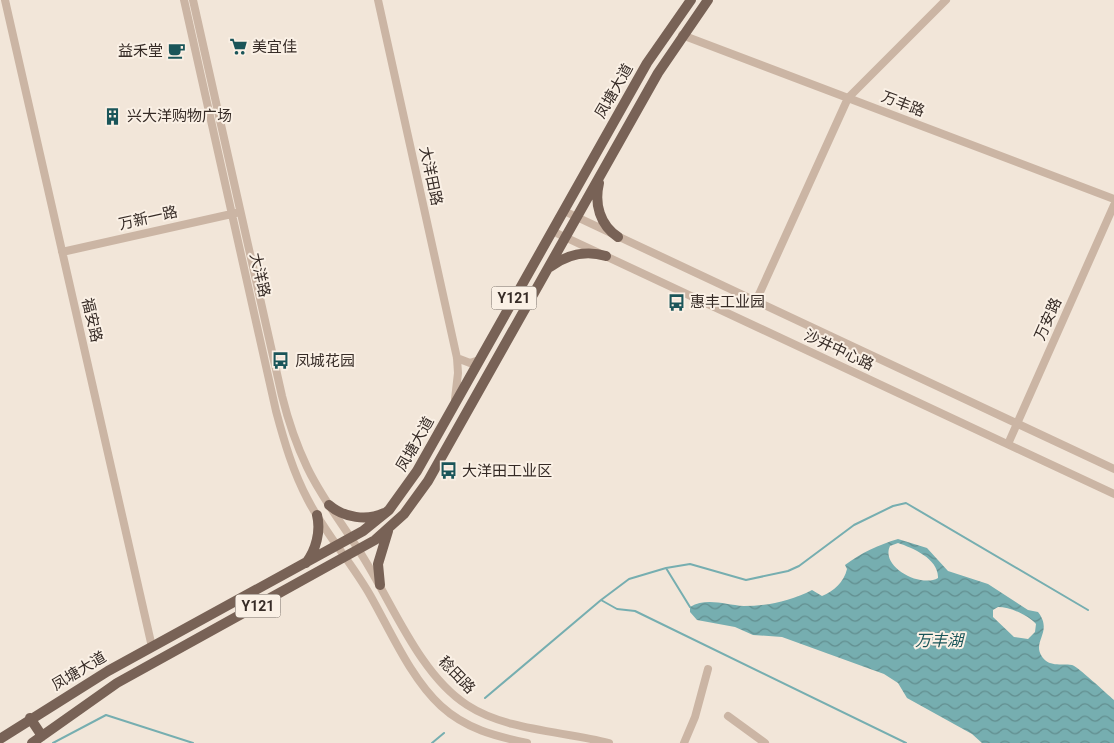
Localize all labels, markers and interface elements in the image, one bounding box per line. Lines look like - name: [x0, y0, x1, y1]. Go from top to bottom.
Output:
- supermarket icon: 美宜佳: [228, 37, 248, 57]
- place label: 美宜佳: [252, 38, 297, 56]
- cafe icon: 益禾堂: [167, 41, 187, 61]
- place label: 益禾堂: [118, 42, 163, 60]
- street label: 凤塘大道: [591, 61, 637, 121]
- street label: 万丰路: [879, 88, 927, 120]
- building icon: 兴大洋购物广场: [103, 106, 123, 126]
- place label: 兴大洋购物广场: [127, 107, 232, 125]
- street label: 大洋田路: [416, 145, 446, 207]
- street label: 万新一路: [117, 202, 179, 234]
- street label: 大洋路: [246, 251, 274, 299]
- road number: Y121: [492, 286, 536, 310]
- bus stop icon: 惠丰工业园: [666, 292, 686, 312]
- place label: 惠丰工业园: [690, 293, 765, 311]
- street label: 万安路: [1031, 295, 1065, 343]
- street label: 福安路: [78, 296, 106, 344]
- street label: 沙井中心路: [801, 326, 877, 374]
- bus stop icon: 凤城花园: [271, 351, 291, 371]
- place label: 凤城花园: [295, 352, 355, 370]
- street label: 凤塘大道: [392, 414, 438, 474]
- bus stop icon: 大洋田工业区: [438, 461, 458, 481]
- place label: 大洋田工业区: [462, 462, 552, 480]
- road number: Y121: [236, 594, 280, 618]
- water label: 万丰湖: [915, 631, 966, 650]
- street label: 凤塘大道: [49, 648, 109, 694]
- street label: 稔田路: [435, 653, 479, 697]

